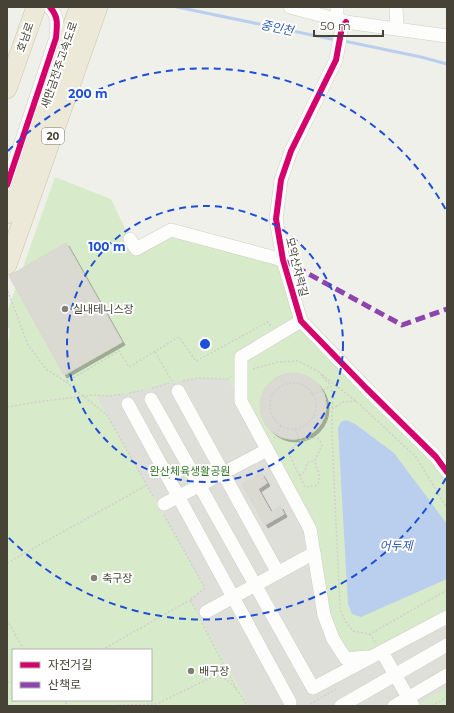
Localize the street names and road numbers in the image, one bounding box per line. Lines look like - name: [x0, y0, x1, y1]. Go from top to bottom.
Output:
- street label: 호남로: [13, 20, 37, 54]
- street label: 새만금전주고속도로: [38, 20, 80, 110]
- road number: 20: [42, 128, 64, 144]
- street label: 모악산자락길: [283, 236, 311, 298]

